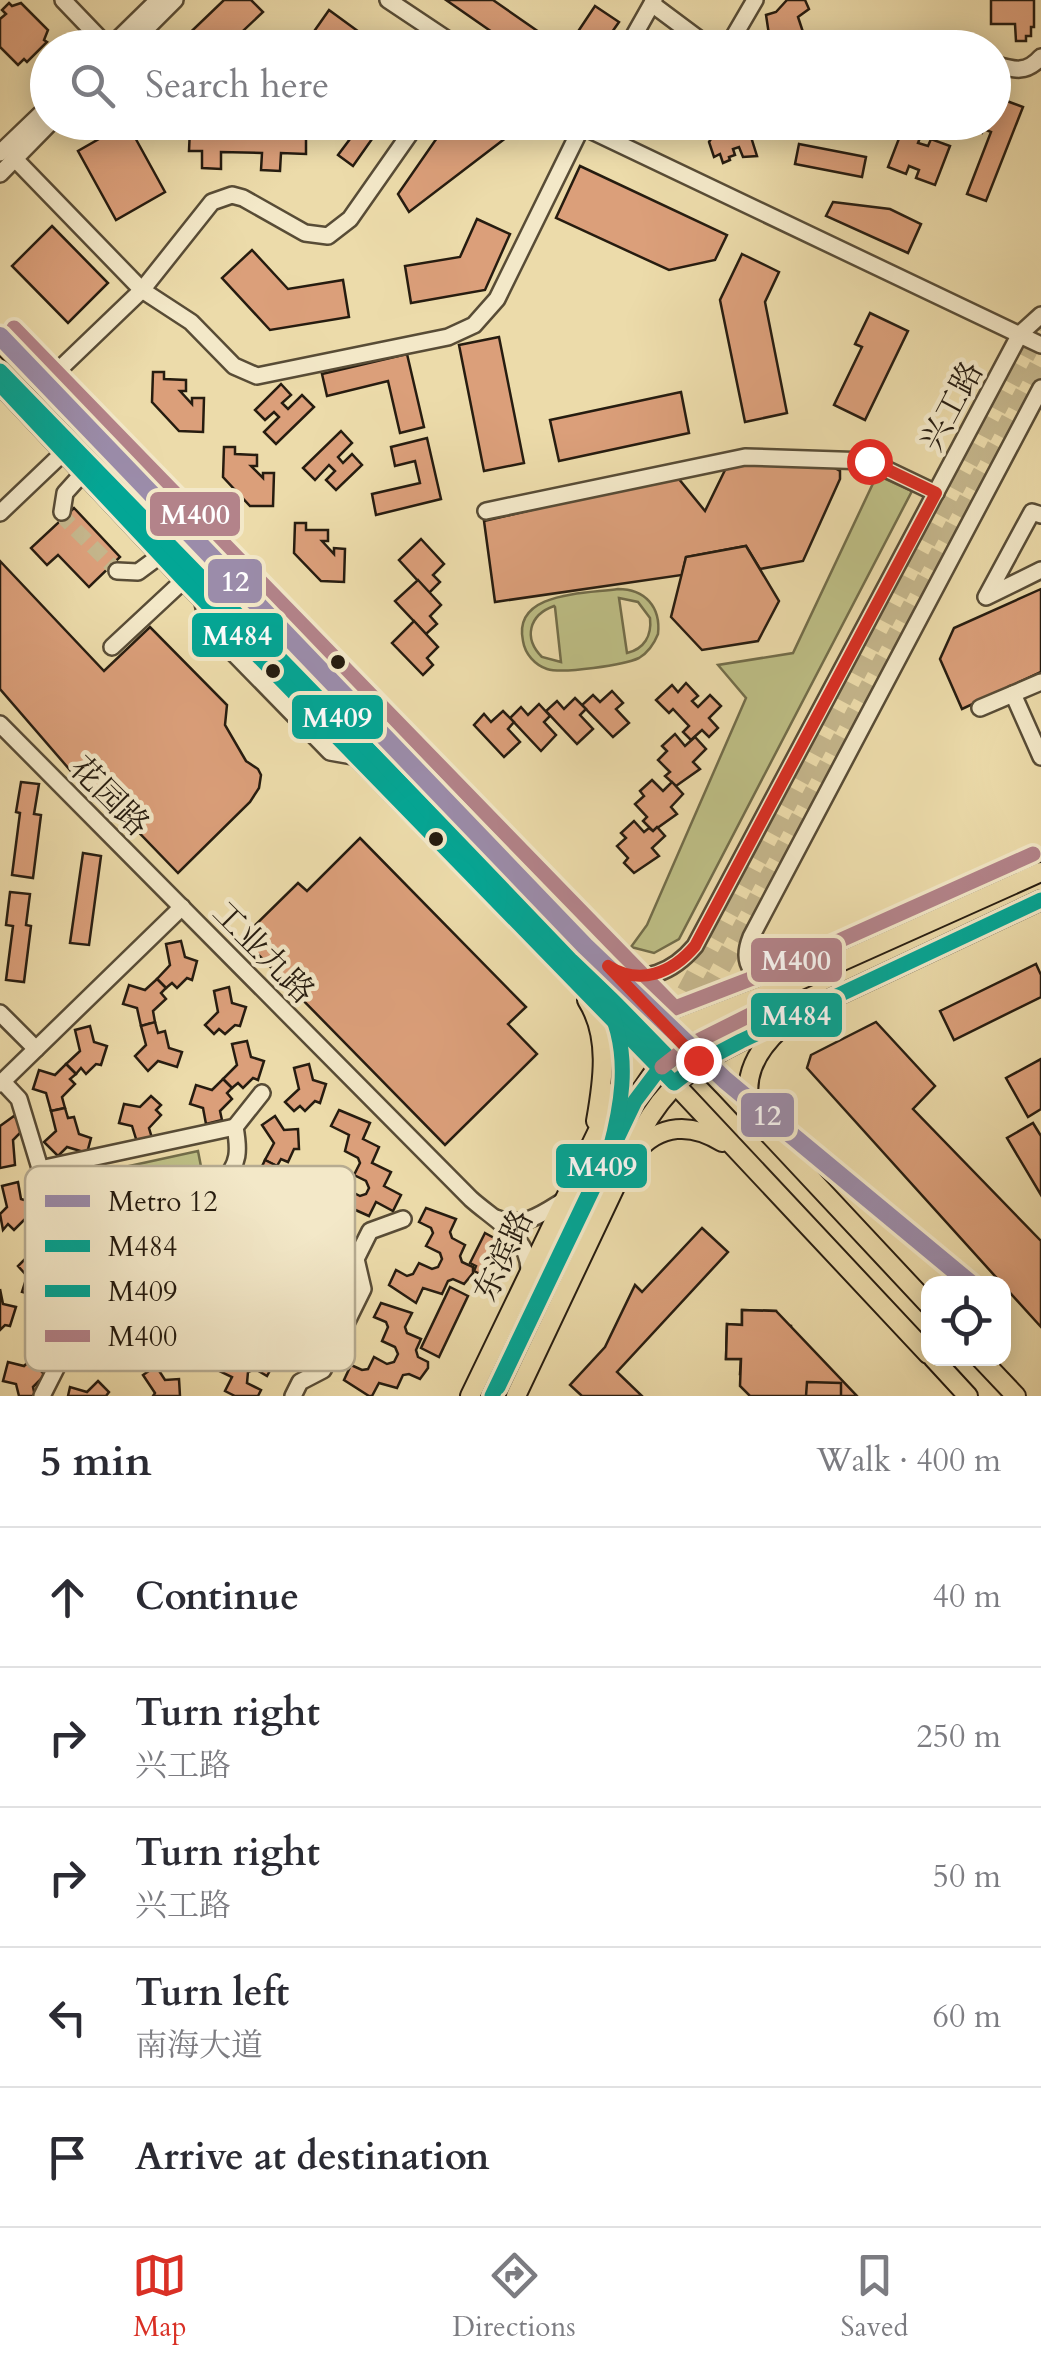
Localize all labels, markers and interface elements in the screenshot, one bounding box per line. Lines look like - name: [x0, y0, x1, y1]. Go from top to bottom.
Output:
- search box: [30, 30, 1011, 140]
- icon: search: [65, 58, 120, 113]
- text: Search here: [145, 59, 329, 111]
- street label: 兴工路: [910, 354, 994, 459]
- route start: [847, 439, 893, 485]
- line badge: M400: [148, 490, 242, 538]
- text: M400: [160, 496, 230, 534]
- line badge: 12: [206, 557, 264, 605]
- text: 12: [221, 563, 249, 601]
- line badge: M484: [190, 611, 285, 659]
- text: M484: [202, 617, 272, 655]
- unlabelled marker: [328, 652, 348, 672]
- unlabelled marker: [263, 661, 283, 681]
- line badge: M409: [290, 693, 385, 741]
- text: M409: [302, 699, 372, 737]
- street label: 花园路: [60, 747, 159, 846]
- unlabelled marker: [426, 829, 446, 849]
- street label: 工业九路: [202, 892, 324, 1014]
- line badge: M400: [749, 936, 844, 984]
- text: M400: [761, 942, 831, 980]
- line badge: M484: [749, 991, 844, 1039]
- text: M484: [761, 997, 831, 1035]
- route end: [676, 1038, 722, 1084]
- line badge: 12: [739, 1091, 796, 1139]
- text: 12: [753, 1097, 781, 1135]
- line badge: M409: [554, 1142, 649, 1190]
- text: M409: [567, 1148, 637, 1186]
- legend: [25, 1166, 355, 1371]
- text: Metro 12: [108, 1183, 217, 1221]
- street label: 东滨路: [464, 1203, 544, 1308]
- text: M484: [108, 1228, 177, 1266]
- text: M409: [108, 1273, 177, 1311]
- map controls: [921, 1276, 1011, 1366]
- button: locate: [921, 1276, 1011, 1366]
- text: M400: [108, 1318, 177, 1356]
- text: 5 min: [40, 1433, 152, 1490]
- text: Walk · 400 m: [816, 1439, 1001, 1483]
- icon: ahead: [40, 1570, 95, 1625]
- text: Continue: [135, 1571, 299, 1623]
- text: 40 m: [933, 1575, 1001, 1619]
- text: Turn right: [135, 1687, 320, 1739]
- icon: right: [40, 1710, 95, 1765]
- text: 250 m: [916, 1715, 1001, 1759]
- text: 兴工路: [135, 1744, 231, 1788]
- text: Turn right: [135, 1827, 320, 1879]
- icon: right: [40, 1850, 95, 1905]
- text: 50 m: [933, 1855, 1001, 1899]
- text: 兴工路: [135, 1884, 231, 1928]
- text: Turn left: [135, 1967, 289, 2019]
- icon: left: [40, 1990, 95, 2045]
- text: 60 m: [933, 1995, 1001, 2039]
- text: 南海大道: [135, 2024, 263, 2068]
- icon: arrive: [40, 2130, 95, 2185]
- text: Arrive at destination: [135, 2131, 490, 2183]
- tab: Map: [132, 2248, 187, 2346]
- tab: Directions: [452, 2248, 576, 2346]
- tab: Saved: [841, 2248, 909, 2346]

